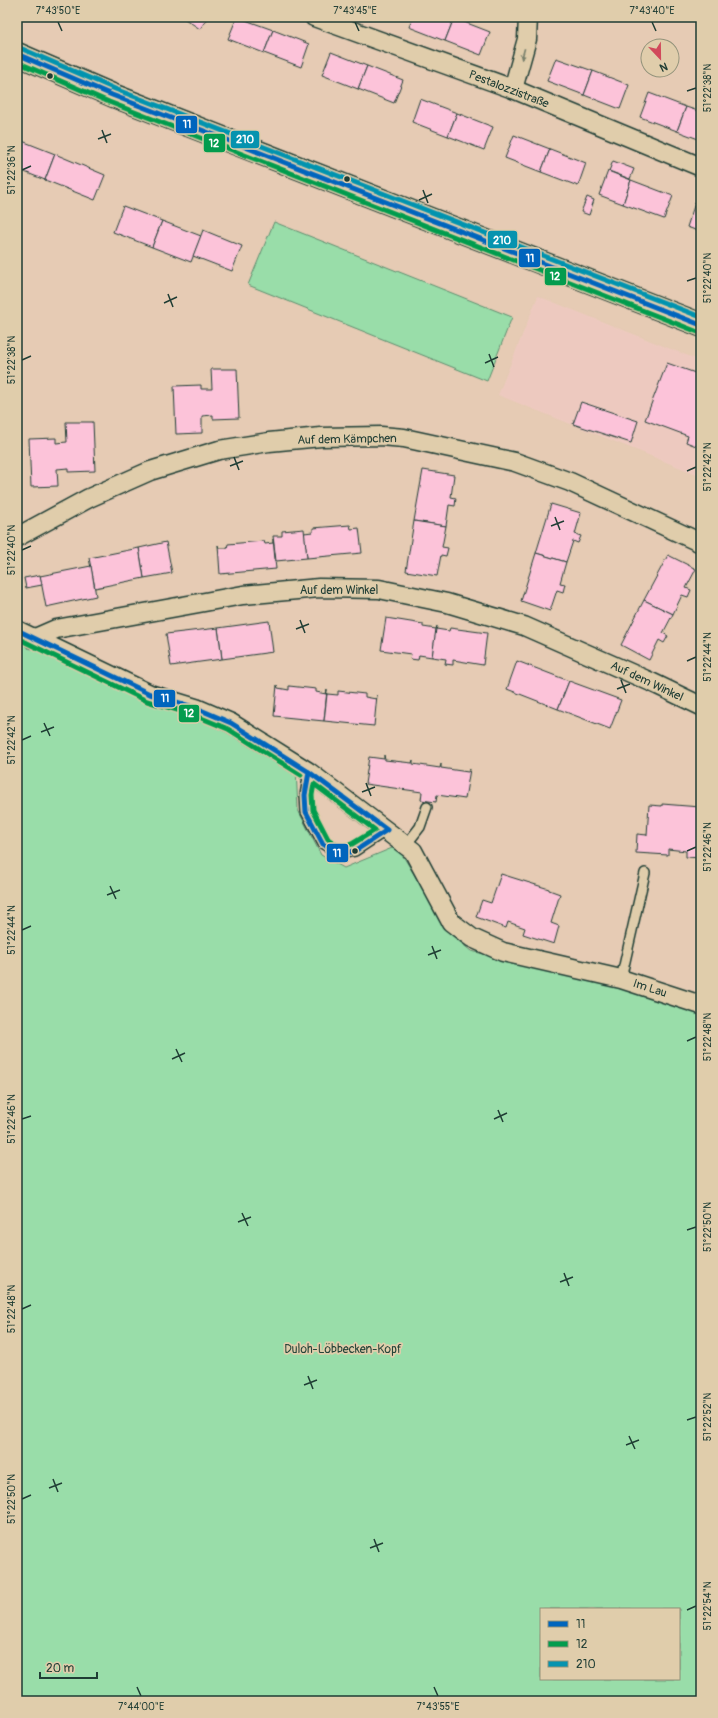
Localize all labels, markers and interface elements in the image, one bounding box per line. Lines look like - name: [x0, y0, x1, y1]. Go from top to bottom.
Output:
- text: 7°43'50"E: [36, 5, 80, 17]
- text: 7°43'45"E: [333, 5, 377, 17]
- text: 7°43'40"E: [630, 5, 674, 17]
- north arrow: [640, 38, 680, 78]
- one-way arrow: [520, 48, 526, 60]
- text: N: [657, 59, 669, 74]
- text: 51°22'38"N: [702, 64, 714, 112]
- street label: Pestalozzistraße: [467, 67, 551, 112]
- unlabelled marker: [45, 71, 55, 81]
- line badge: 11: [175, 115, 198, 134]
- text: 11: [183, 118, 191, 131]
- line badge: 210: [230, 130, 260, 149]
- line badge: 12: [203, 133, 226, 153]
- text: 210: [236, 133, 254, 146]
- text: 12: [209, 137, 219, 150]
- text: 51°22'36"N: [6, 145, 18, 195]
- unlabelled marker: [342, 174, 352, 184]
- line badge: 210: [487, 230, 518, 249]
- text: 210: [493, 234, 511, 247]
- line badge: 11: [518, 248, 541, 268]
- text: 11: [526, 252, 534, 265]
- text: 51°22'40"N: [702, 253, 714, 303]
- line badge: 12: [544, 267, 567, 286]
- text: 12: [550, 270, 560, 283]
- text: 51°22'38"N: [6, 336, 18, 384]
- street label: Auf dem Kämpchen: [297, 431, 397, 448]
- text: 51°22'42"N: [702, 442, 714, 492]
- text: 51°22'40"N: [6, 525, 18, 575]
- street label: Auf dem Winkel: [300, 583, 378, 598]
- text: 51°22'44"N: [702, 632, 714, 682]
- street label: Auf dem Winkel: [608, 658, 686, 705]
- line badge: 11: [153, 689, 176, 708]
- text: 11: [161, 692, 169, 705]
- line badge: 12: [178, 704, 200, 723]
- text: 12: [184, 707, 194, 720]
- text: 51°22'42"N: [6, 715, 18, 765]
- text: 51°22'46"N: [702, 822, 714, 872]
- line badge: 11: [326, 843, 349, 863]
- unlabelled marker: [350, 846, 360, 856]
- text: 11: [333, 847, 341, 860]
- text: 51°22'44"N: [6, 905, 18, 955]
- street label: Im Lau: [631, 976, 669, 1001]
- text: 51°22'48"N: [702, 1012, 714, 1061]
- text: 51°22'46"N: [6, 1094, 18, 1144]
- text: 51°22'50"N: [702, 1202, 714, 1252]
- text: 51°22'48"N: [6, 1284, 18, 1333]
- park label: Duloh-Löbbecken-Kopf: [284, 1342, 402, 1357]
- text: 51°22'52"N: [702, 1392, 714, 1441]
- text: 51°22'50"N: [6, 1474, 18, 1524]
- text: 51°22'54"N: [702, 1581, 714, 1630]
- legend: [540, 1608, 680, 1680]
- text: 11: [576, 1617, 585, 1632]
- text: 12: [576, 1637, 588, 1652]
- scale bar: [40, 1654, 97, 1680]
- text: 210: [576, 1657, 596, 1672]
- text: 20 m: [46, 1661, 75, 1676]
- text: 7°44'00"E: [118, 1701, 164, 1713]
- text: 7°43'55"E: [416, 1701, 460, 1713]

